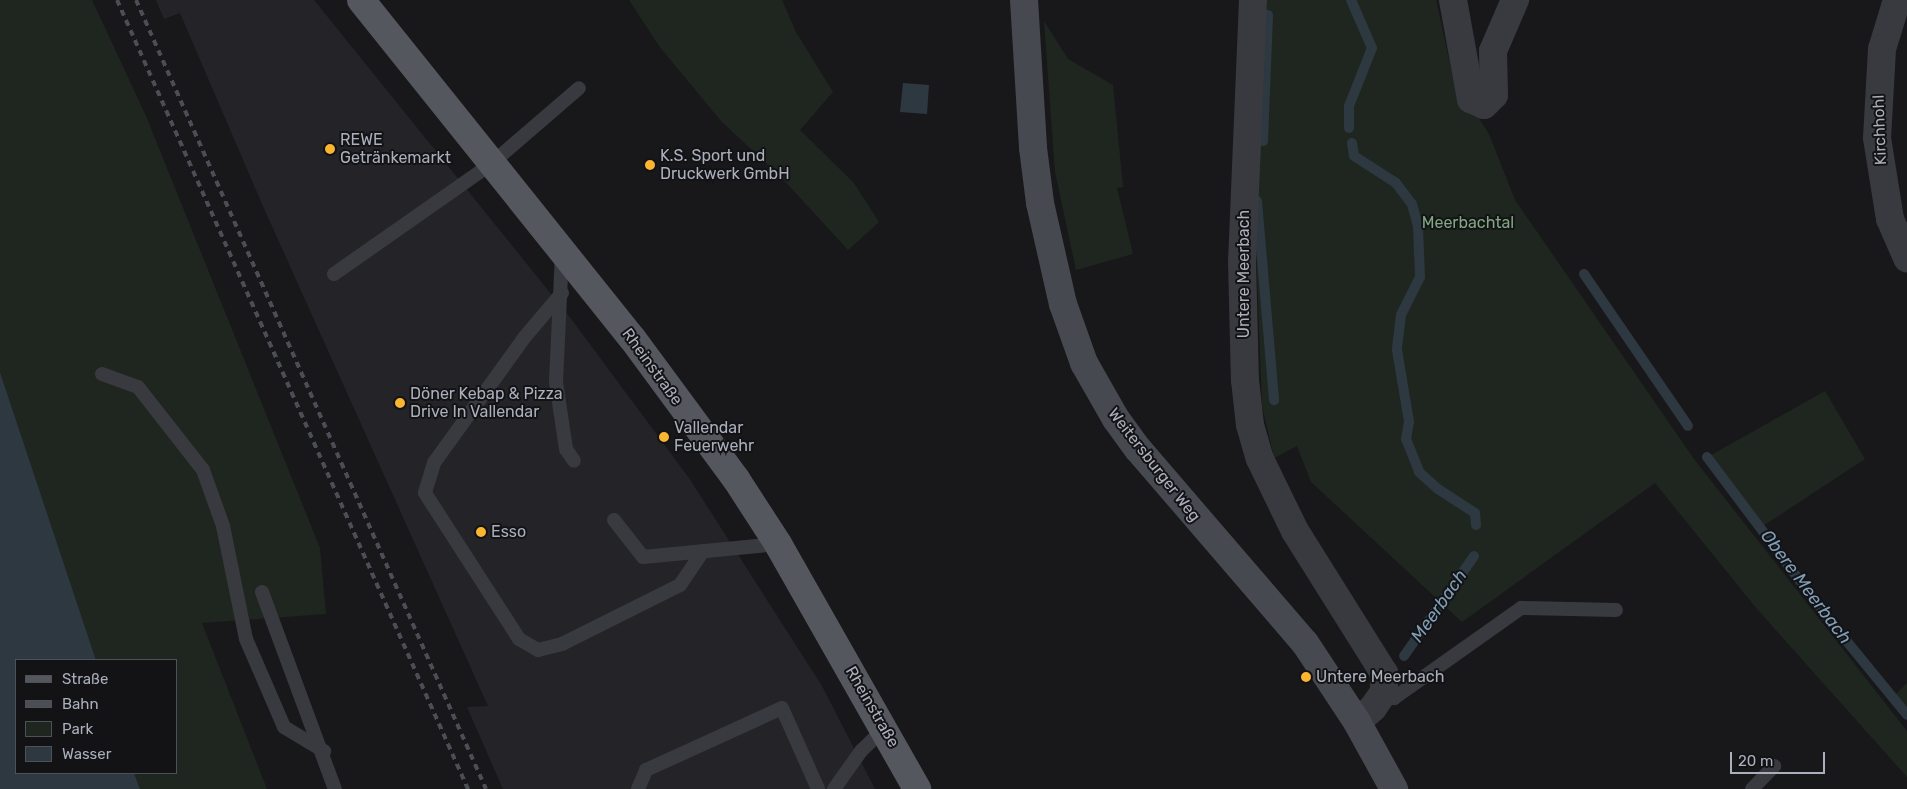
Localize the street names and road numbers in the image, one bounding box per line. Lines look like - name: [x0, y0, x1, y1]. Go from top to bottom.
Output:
- street label: Kirchhohl: [1869, 94, 1891, 166]
- street label: Untere Meerbach: [1234, 210, 1254, 338]
- street label: Rheinstraße: [618, 325, 686, 409]
- street label: Weitersburger Weg: [1104, 404, 1204, 526]
- street label: Rheinstraße: [841, 663, 903, 751]

